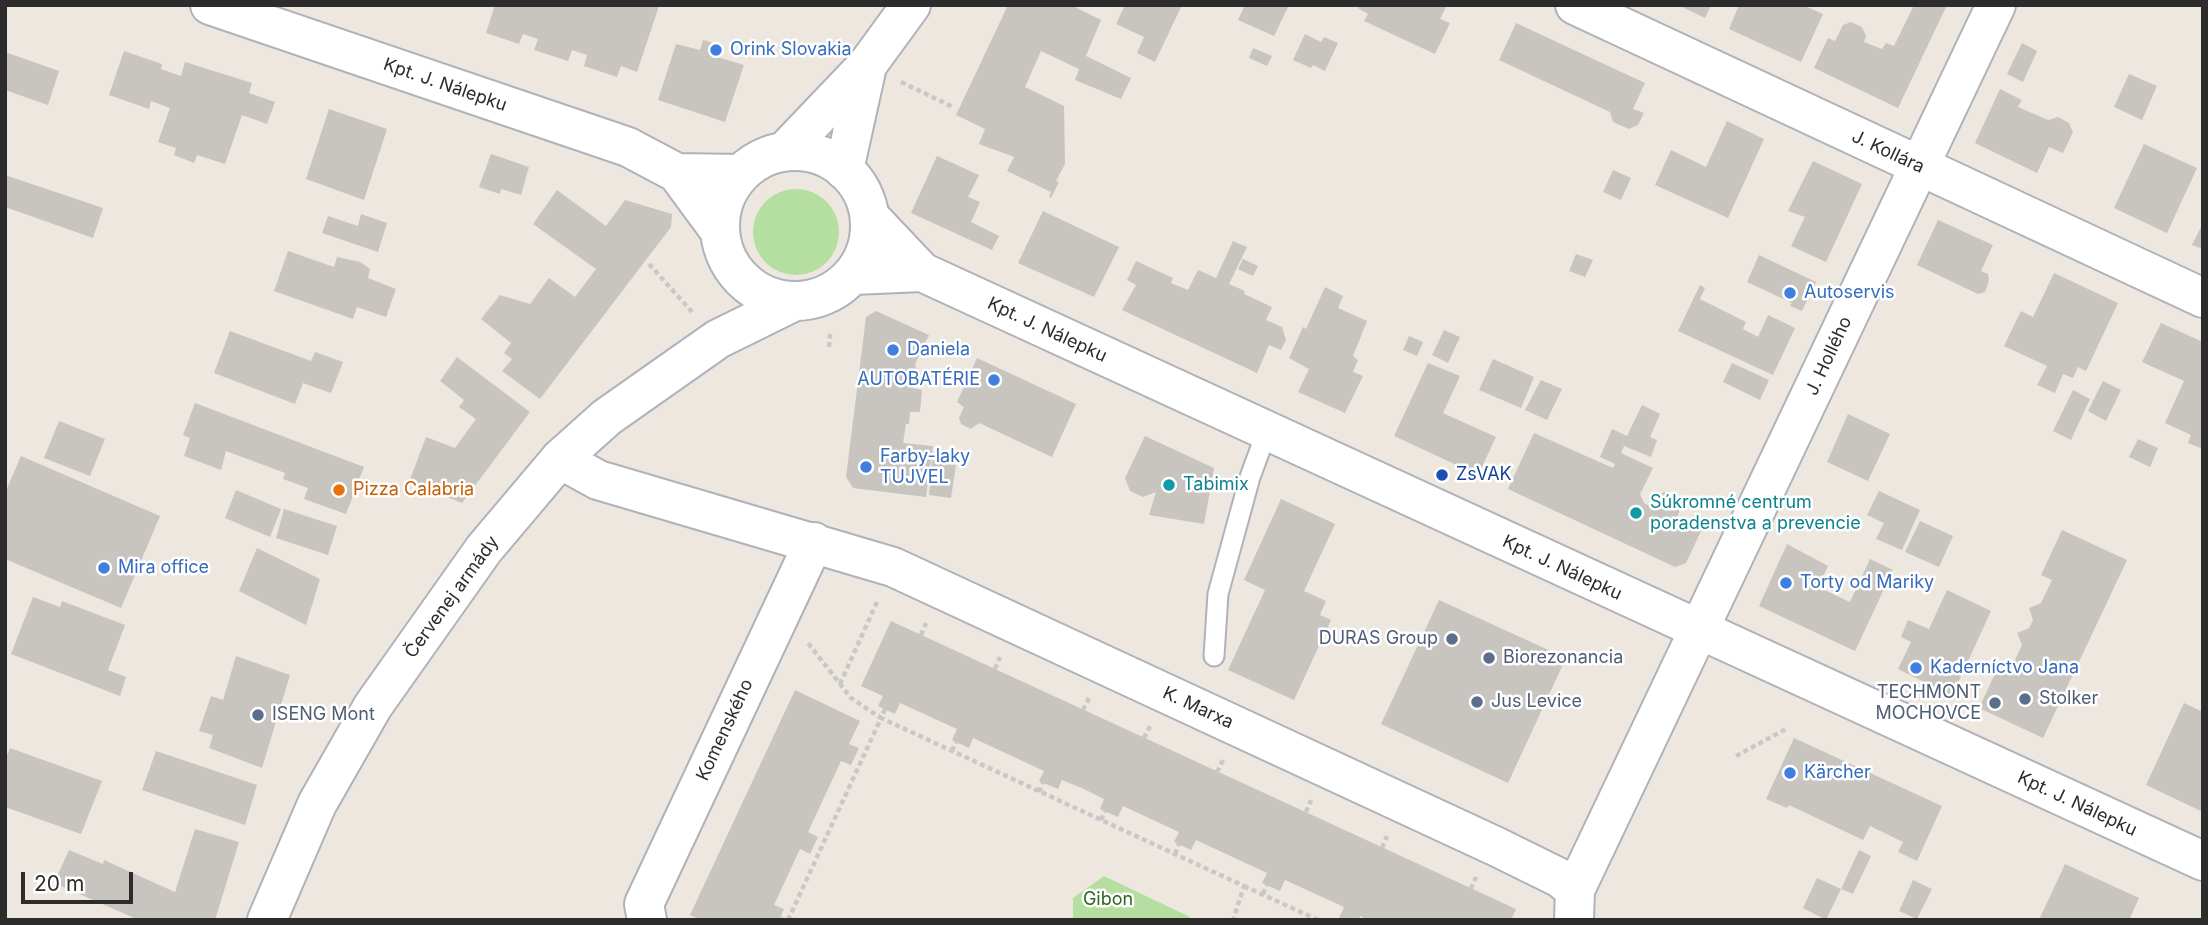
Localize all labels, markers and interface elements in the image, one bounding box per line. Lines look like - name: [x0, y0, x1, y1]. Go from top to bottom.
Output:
- place label: Orink Slovakia: [730, 39, 852, 61]
- marker: Orink Slovakia: [708, 42, 724, 58]
- street label: Kpt. J. Nálepku: [380, 54, 510, 116]
- street label: J. Kollára: [1848, 126, 1928, 178]
- place label: Autoservis: [1804, 282, 1895, 304]
- marker: Autoservis: [1782, 285, 1798, 301]
- street label: Kpt. J. Nálepku: [984, 293, 1110, 367]
- street label: J. Hollého: [1801, 313, 1857, 399]
- place label: Daniela: [907, 339, 970, 361]
- marker: Daniela: [885, 342, 901, 358]
- place label: AUTOBATÉRIE: [857, 369, 980, 391]
- marker: AUTOBATÉRIE: [986, 372, 1002, 388]
- place label: Farby-laky TUJVEL: [880, 446, 970, 489]
- marker: Farby-laky TUJVEL: [858, 459, 874, 475]
- place label: ZsVAK: [1456, 464, 1512, 486]
- marker: ZsVAK: [1434, 467, 1450, 483]
- place label: Tabimix: [1183, 474, 1249, 496]
- marker: Tabimix: [1161, 477, 1177, 493]
- place label: Pizza Calabria: [353, 479, 474, 501]
- marker: Pizza Calabria: [331, 482, 347, 498]
- place label: Súkromné centrum poradenstva a prevencie: [1650, 492, 1861, 534]
- marker: Súkromné centrum poradenstva a prevencie: [1628, 505, 1644, 521]
- street label: Kpt. J. Nálepku: [1499, 531, 1625, 605]
- street label: Červenej armády: [400, 532, 504, 662]
- place label: Mira office: [118, 557, 209, 579]
- marker: Mira office: [96, 560, 112, 576]
- place label: Torty od Mariky: [1800, 572, 1934, 594]
- marker: Torty od Mariky: [1778, 575, 1794, 591]
- place label: DURAS Group: [1319, 628, 1438, 650]
- marker: DURAS Group: [1444, 631, 1460, 647]
- place label: Biorezonancia: [1503, 647, 1623, 669]
- marker: Biorezonancia: [1481, 650, 1497, 666]
- place label: Kaderníctvo Jana: [1930, 657, 2079, 679]
- marker: Kaderníctvo Jana: [1908, 660, 1924, 676]
- street label: Komenského: [692, 676, 758, 784]
- street label: K. Marxa: [1159, 682, 1237, 734]
- place label: TECHMONT MOCHOVCE: [1876, 682, 1981, 724]
- place label: Stolker: [2039, 688, 2098, 710]
- place label: Jus Levice: [1491, 691, 1582, 713]
- marker: Stolker: [2017, 691, 2033, 707]
- marker: Jus Levice: [1469, 694, 1485, 710]
- marker: TECHMONT MOCHOVCE: [1987, 695, 2003, 711]
- place label: ISENG Mont: [272, 704, 375, 726]
- marker: ISENG Mont: [250, 707, 266, 723]
- place label: Kärcher: [1804, 762, 1871, 784]
- marker: Kärcher: [1782, 765, 1798, 781]
- street label: Kpt. J. Nálepku: [2014, 767, 2140, 841]
- scale bar: [24, 858, 136, 902]
- text: 20 m: [34, 871, 84, 896]
- park label: Gibon: [1083, 889, 1133, 911]

